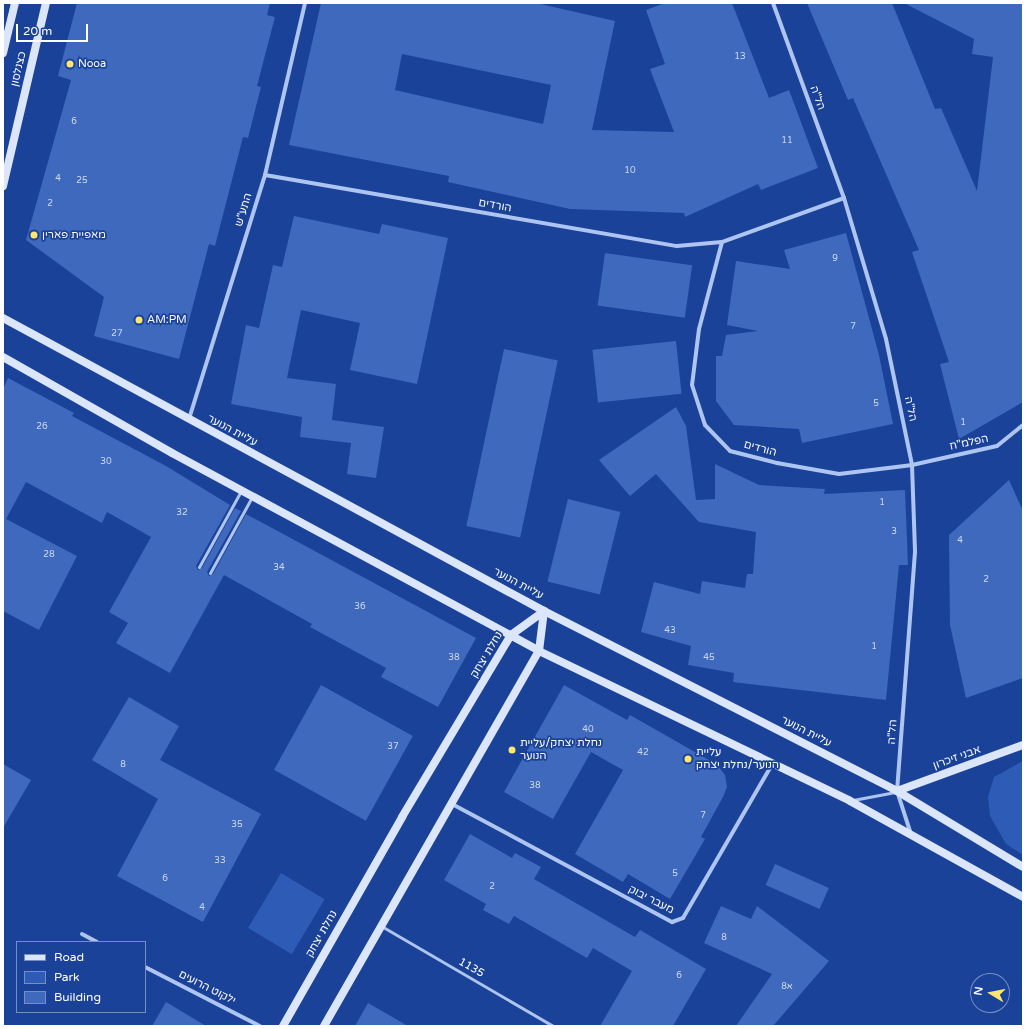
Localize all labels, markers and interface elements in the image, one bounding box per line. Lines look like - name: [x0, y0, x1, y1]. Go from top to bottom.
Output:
- scale bar: [18, 16, 90, 42]
- text: 20 m: [23, 24, 52, 38]
- street label: כצנלסון: [9, 50, 29, 88]
- house number: 13: [734, 52, 746, 62]
- place label: Nooa: [78, 57, 106, 71]
- marker: Nooa: [65, 59, 75, 69]
- street label: הל"ה: [807, 84, 827, 112]
- house number: 6: [71, 117, 77, 127]
- house number: 11: [781, 136, 793, 146]
- house number: 10: [624, 166, 636, 176]
- house number: 4: [55, 174, 61, 184]
- house number: 25: [76, 176, 88, 186]
- street label: התע"ש: [233, 192, 255, 228]
- street label: הורדים: [477, 197, 513, 215]
- house number: 2: [47, 199, 53, 209]
- place label: מאפיית פארין: [42, 228, 106, 242]
- marker: מאפיית פארין: [29, 230, 39, 240]
- house number: 9: [832, 254, 838, 264]
- place label: AM:PM: [147, 313, 187, 327]
- marker: AM:PM: [134, 315, 144, 325]
- house number: 7: [850, 322, 856, 332]
- house number: 27: [111, 329, 123, 339]
- street label: הל"ה: [901, 395, 919, 423]
- house number: 5: [873, 399, 879, 409]
- street label: עליית הנוער: [205, 412, 259, 450]
- house number: 1: [960, 418, 966, 428]
- house number: 26: [36, 422, 48, 432]
- street label: הפלמ"ח: [948, 432, 990, 454]
- street label: הורדים: [742, 438, 778, 460]
- house number: 30: [100, 457, 112, 467]
- house number: 1: [879, 498, 885, 508]
- house number: 32: [176, 508, 188, 518]
- house number: 3: [891, 527, 897, 537]
- house number: 4: [957, 536, 963, 546]
- house number: 28: [43, 550, 55, 560]
- house number: 34: [273, 563, 285, 573]
- street label: עליית הנוער: [491, 565, 545, 603]
- house number: 2: [983, 575, 989, 585]
- house number: 36: [354, 602, 366, 612]
- house number: 43: [664, 626, 676, 636]
- street label: נחלת יצחק: [468, 629, 506, 681]
- house number: 1: [871, 642, 877, 652]
- house number: 38: [448, 653, 460, 663]
- house number: 45: [703, 653, 715, 663]
- street label: עליית הנוער: [779, 714, 833, 750]
- street label: הל"ה: [886, 719, 900, 745]
- house number: 40: [582, 725, 594, 735]
- place label: נחלת יצחק/עליית הנוער: [520, 737, 602, 763]
- house number: 37: [387, 742, 399, 752]
- street label: אבני זיכרון: [931, 743, 983, 773]
- marker: נחלת יצחק/עליית הנוער: [507, 745, 517, 755]
- place label: עליית הנוער/נחלת יצחק: [696, 746, 779, 772]
- house number: 42: [637, 748, 649, 758]
- marker: עליית הנוער/נחלת יצחק: [683, 754, 693, 764]
- house number: 8: [120, 760, 126, 770]
- house number: 38: [529, 781, 541, 791]
- house number: 7: [700, 811, 706, 821]
- house number: 35: [231, 820, 243, 830]
- house number: 33: [214, 856, 226, 866]
- house number: 5: [672, 869, 678, 879]
- house number: 6: [162, 874, 168, 884]
- house number: 2: [489, 882, 495, 892]
- street label: מעבר יבוק: [626, 883, 676, 917]
- house number: 4: [199, 903, 205, 913]
- street label: נחלת יצחק: [303, 908, 341, 960]
- house number: 8: [721, 933, 727, 943]
- legend: [16, 941, 146, 1013]
- text: Road: [54, 950, 84, 964]
- street label: 1135: [456, 955, 486, 981]
- street label: ילקוט הרועים: [176, 968, 238, 1008]
- text: Park: [54, 970, 80, 984]
- house number: 6: [676, 971, 682, 981]
- north arrow: [970, 973, 1010, 1013]
- house number: 8א: [781, 982, 793, 992]
- text: N: [972, 986, 986, 996]
- text: Building: [54, 990, 101, 1004]

